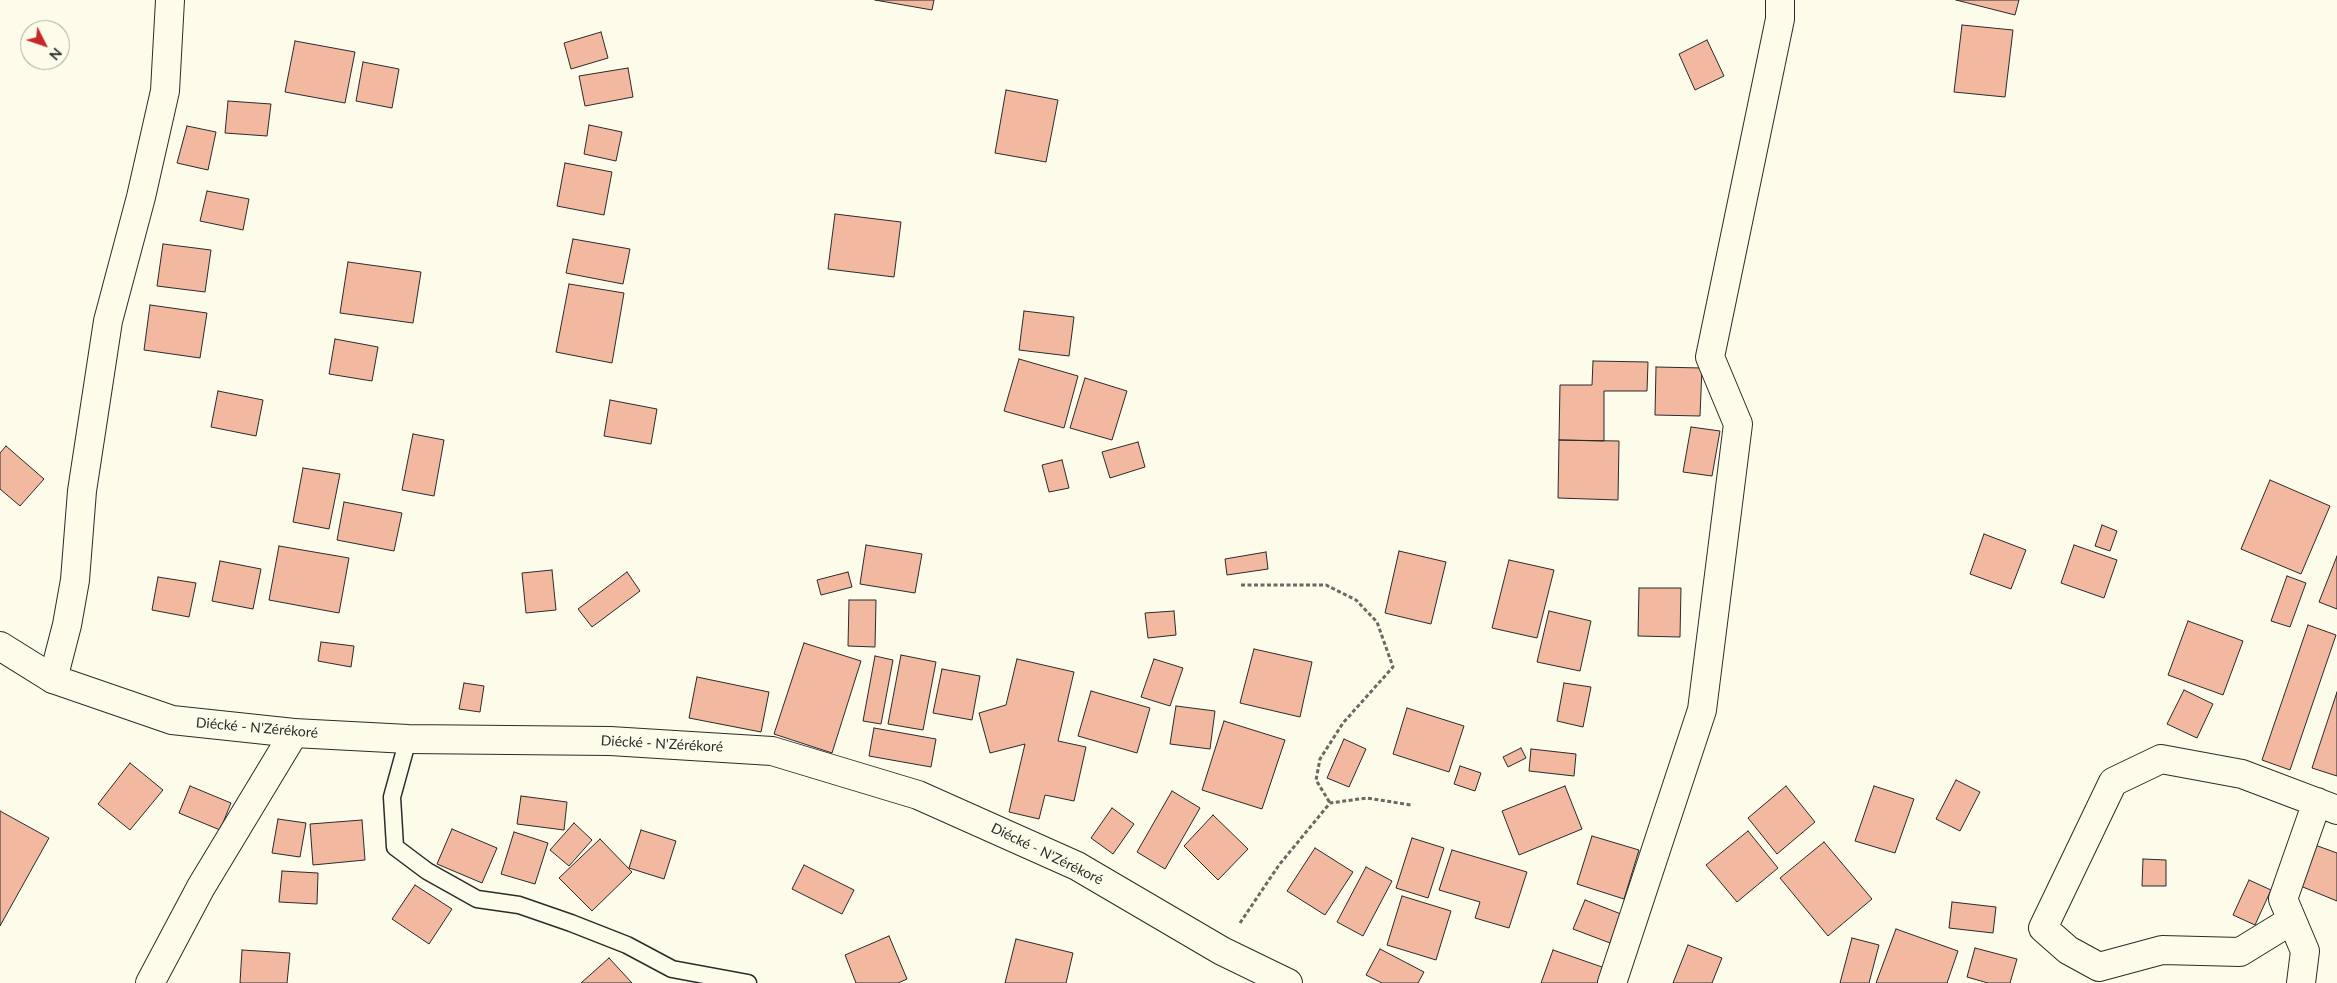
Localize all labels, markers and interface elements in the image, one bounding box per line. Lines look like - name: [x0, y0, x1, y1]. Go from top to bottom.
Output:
- north arrow: [20, 20, 70, 70]
- text: N: [46, 45, 66, 64]
- street label: Diécké - N'Zérékoré: [195, 714, 319, 742]
- street label: Diécké - N'Zérékoré: [600, 732, 724, 756]
- street label: Diécké - N'Zérékoré: [988, 820, 1106, 888]

